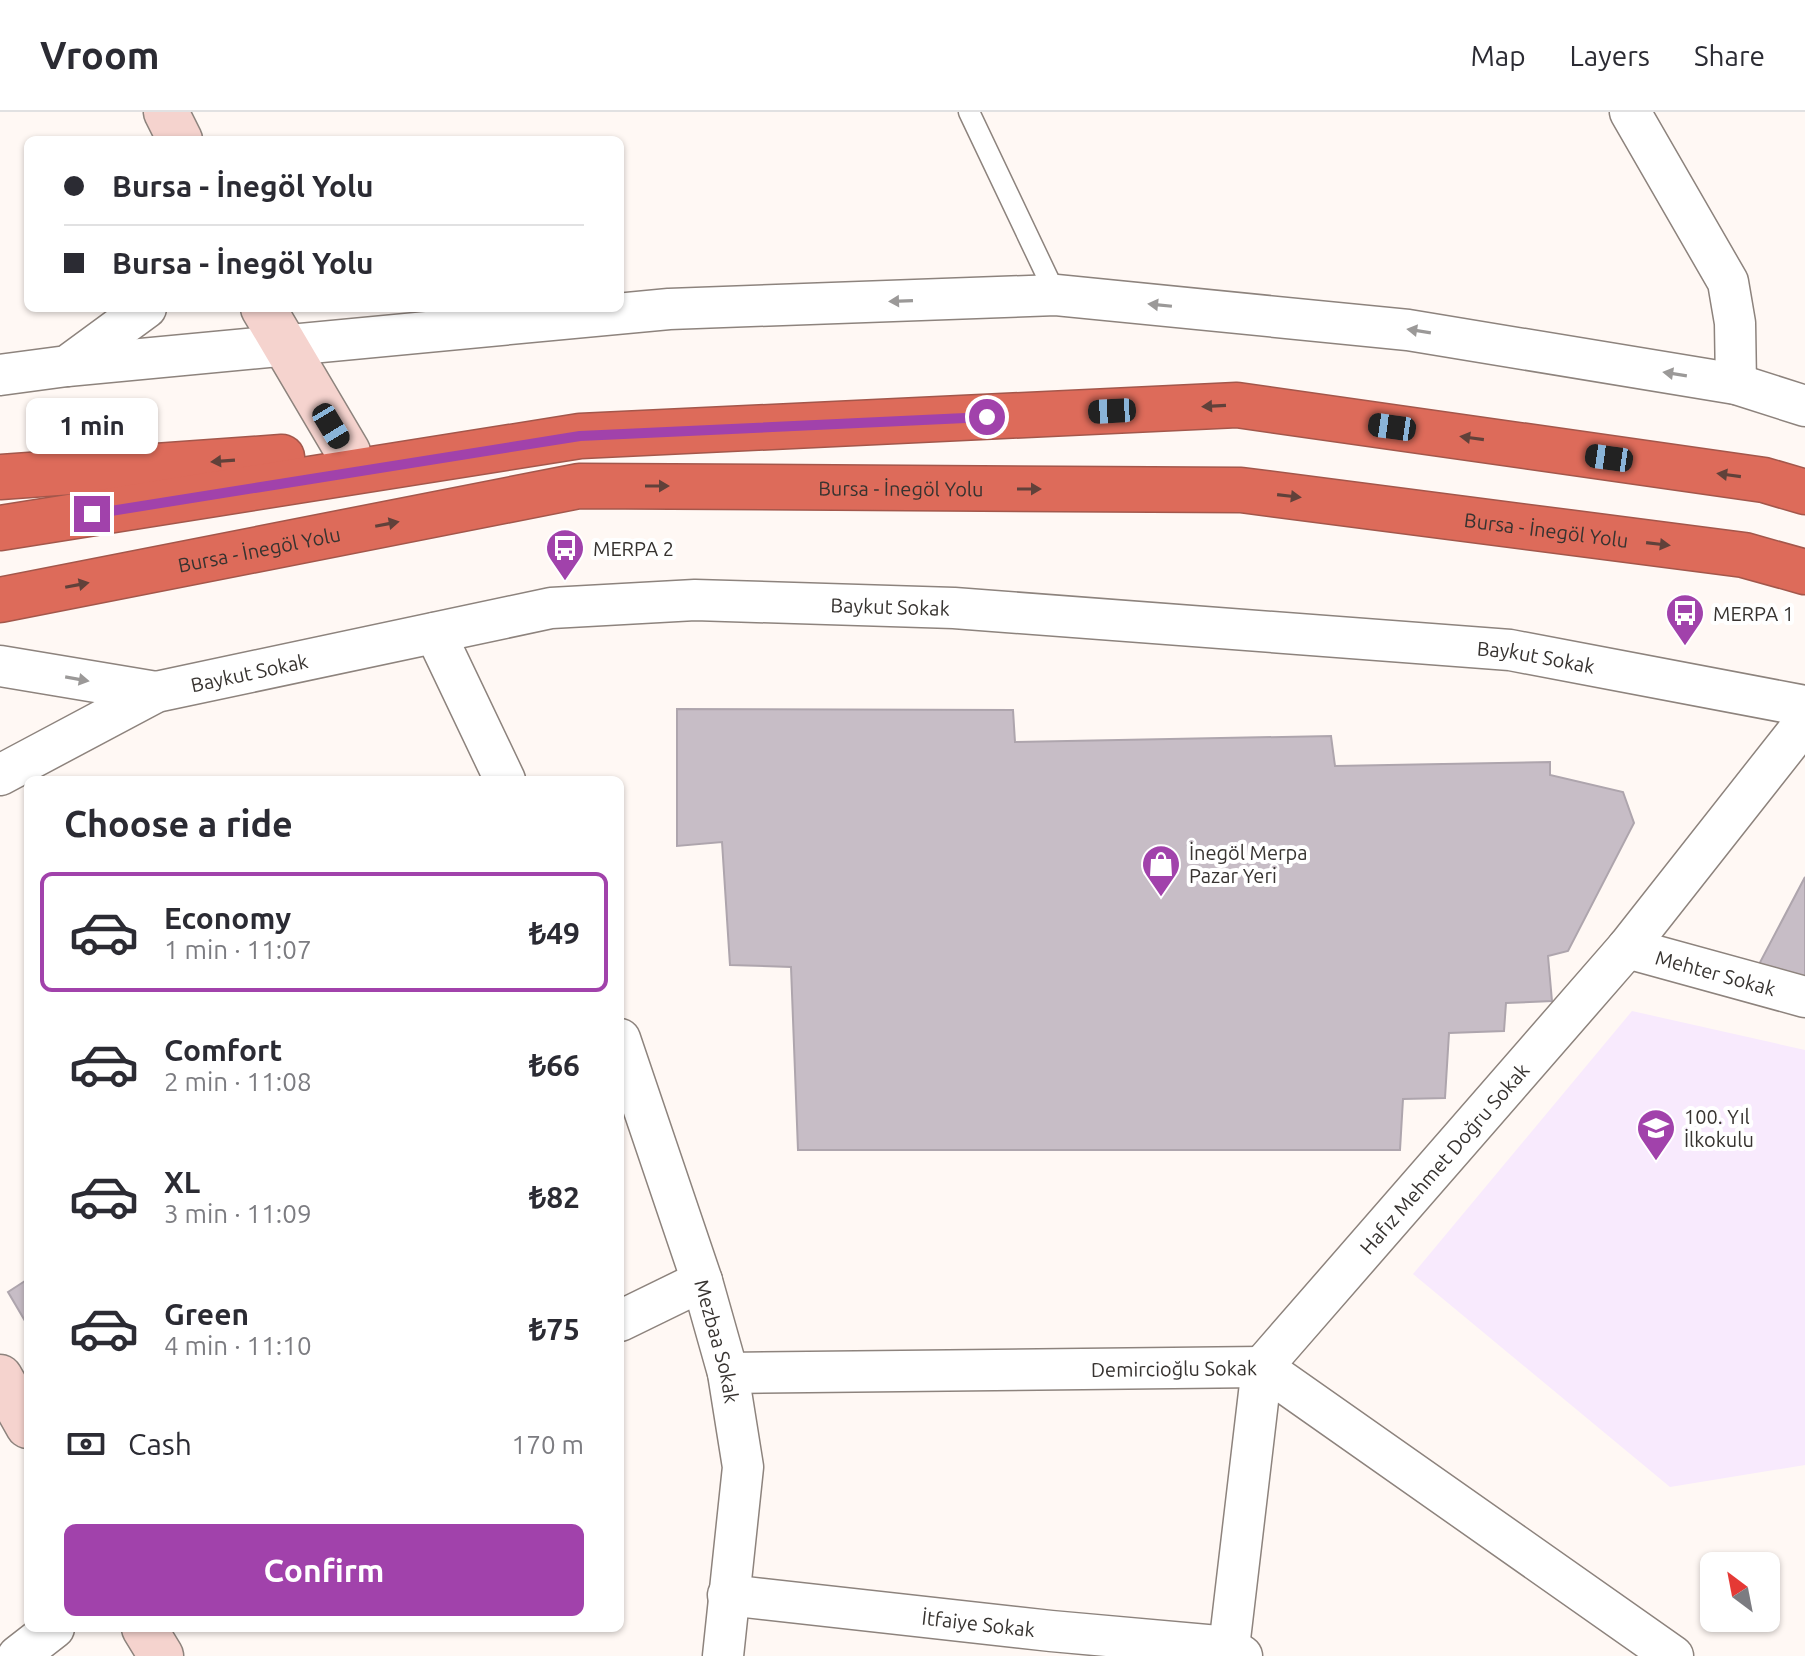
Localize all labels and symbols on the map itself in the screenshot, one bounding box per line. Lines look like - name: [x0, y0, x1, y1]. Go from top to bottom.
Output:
- one-way arrow: [888, 294, 913, 307]
- one-way arrow: [1147, 298, 1172, 311]
- one-way arrow: [1406, 325, 1431, 337]
- one-way arrow: [1663, 367, 1688, 379]
- callout: 1 min: [26, 398, 158, 454]
- car: [1087, 398, 1137, 424]
- car: [308, 399, 354, 453]
- route start: [969, 399, 1005, 435]
- one-way arrow: [1201, 400, 1226, 413]
- car: [1367, 412, 1417, 442]
- one-way arrow: [1459, 432, 1484, 445]
- car: [1584, 443, 1634, 473]
- one-way arrow: [210, 455, 235, 468]
- one-way arrow: [1716, 468, 1741, 481]
- street label: Bursa - İnegöl Yolu: [818, 476, 984, 500]
- one-way arrow: [645, 480, 670, 492]
- one-way arrow: [1017, 483, 1042, 495]
- one-way arrow: [1277, 490, 1302, 503]
- route end: [74, 496, 110, 532]
- street label: Bursa - İnegöl Yolu: [1463, 507, 1630, 551]
- one-way arrow: [374, 517, 399, 530]
- street label: Bursa - İnegöl Yolu: [176, 522, 342, 576]
- bus stop icon: MERPA 2: [544, 527, 586, 582]
- place label: MERPA 2: [593, 537, 674, 560]
- one-way arrow: [1646, 537, 1671, 550]
- one-way arrow: [64, 578, 89, 591]
- bus stop icon: MERPA 1: [1664, 592, 1706, 647]
- street label: Baykut Sokak: [830, 593, 950, 619]
- place label: MERPA 1: [1713, 602, 1794, 625]
- street label: Baykut Sokak: [1476, 636, 1597, 677]
- street label: Baykut Sokak: [188, 649, 310, 696]
- one-way arrow: [65, 673, 90, 685]
- place label: İnegöl Merpa Pazar Yeri: [1189, 841, 1308, 887]
- shop icon: İnegöl Merpa Pazar Yeri: [1140, 843, 1182, 898]
- street label: Mehter Sokak: [1653, 945, 1778, 1000]
- street label: Hafız Mehmet Doğru Sokak: [1355, 1058, 1533, 1258]
- place label: 100. Yıl İlkokulu: [1684, 1105, 1754, 1151]
- school or university icon: 100. Yıl İlkokulu: [1635, 1107, 1677, 1162]
- street label: Mezbaa Sokak: [691, 1277, 744, 1405]
- street label: Demircioğlu Sokak: [1091, 1356, 1257, 1380]
- north arrow: [1700, 1552, 1780, 1632]
- street label: İtfaiye Sokak: [921, 1605, 1036, 1641]

